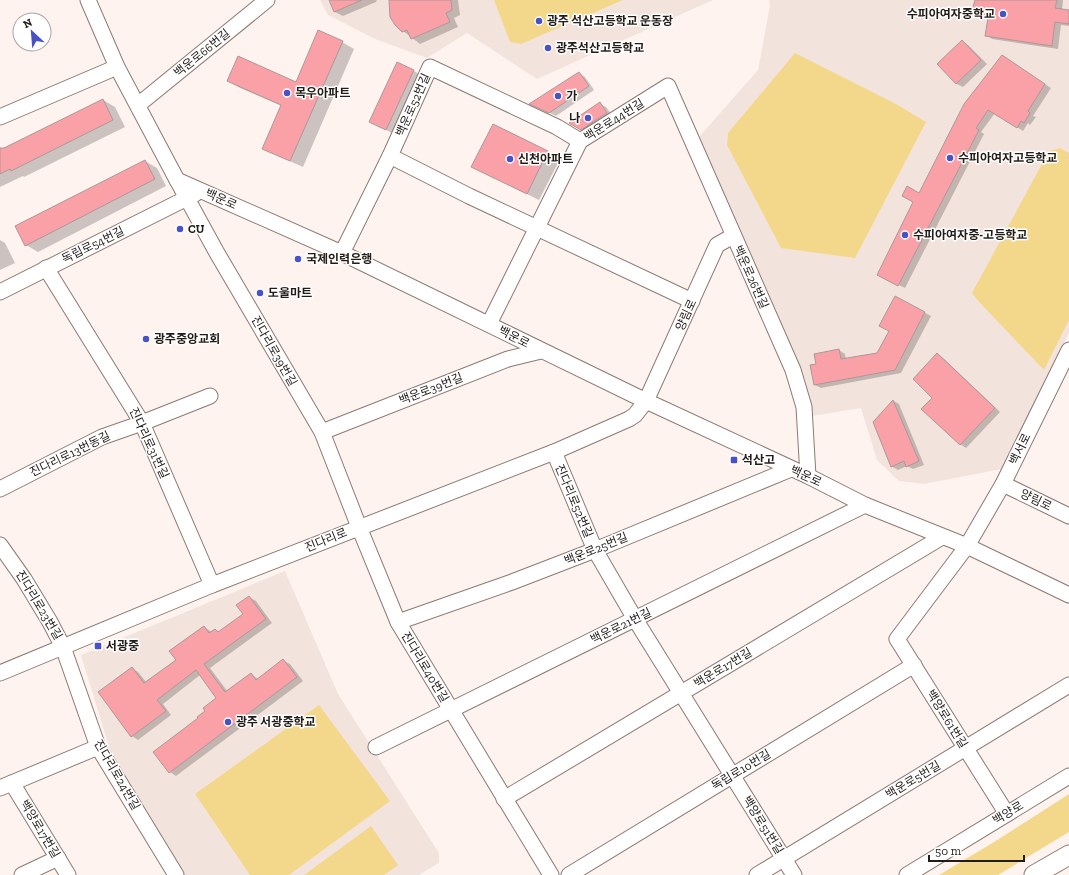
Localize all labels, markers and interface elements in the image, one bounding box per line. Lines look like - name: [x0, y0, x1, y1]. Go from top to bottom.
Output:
- place label: 수피아여자중학교: [907, 7, 995, 21]
- marker: 수피아여자중학교: [998, 9, 1008, 19]
- north arrow: [12, 12, 52, 52]
- place label: 광주 석산고등학교 운동장: [547, 14, 673, 28]
- text: N: [21, 16, 35, 31]
- marker: 광주 석산고등학교 운동장: [534, 16, 544, 26]
- street label: 백운로66번길: [171, 26, 233, 80]
- place label: 광주석산고등학교: [556, 41, 644, 55]
- marker: 광주석산고등학교: [543, 43, 553, 53]
- street label: 백운로52번길: [393, 71, 433, 139]
- place label: 목우아파트: [295, 86, 350, 100]
- marker: 목우아파트: [282, 88, 292, 98]
- place label: 가: [566, 89, 577, 103]
- marker: 가: [553, 91, 563, 101]
- street label: 백운로44번길: [581, 96, 647, 144]
- place label: 나: [569, 111, 580, 125]
- marker: 나: [583, 113, 593, 123]
- place label: 수피아여자고등학교: [958, 151, 1057, 165]
- place label: 신천아파트: [518, 152, 573, 166]
- marker: 수피아여자고등학교: [945, 153, 955, 163]
- marker: 신천아파트: [505, 154, 515, 164]
- street label: 백운로: [203, 186, 239, 212]
- place label: CU: [188, 222, 205, 236]
- street label: 독립로54번길: [59, 224, 127, 266]
- marker: CU: [175, 224, 185, 234]
- place label: 수피아여자중-고등학교: [913, 228, 1027, 242]
- marker: 수피아여자중-고등학교: [900, 230, 910, 240]
- street label: 백운로26번길: [731, 243, 771, 311]
- place label: 국제인력은행: [306, 252, 372, 266]
- marker: 국제인력은행: [293, 254, 303, 264]
- place label: 도울마트: [268, 286, 312, 300]
- marker: 도울마트: [255, 288, 265, 298]
- street label: 양림로: [673, 297, 699, 333]
- street label: 진다리로39번길: [248, 314, 300, 388]
- street label: 백운로: [496, 323, 532, 351]
- place label: 광주중앙교회: [154, 332, 220, 346]
- marker: 광주중앙교회: [141, 334, 151, 344]
- street label: 백운로39번길: [397, 370, 465, 408]
- street label: 진다리로31번길: [126, 405, 172, 481]
- street label: 진다리로13번동길: [27, 428, 113, 480]
- street label: 백서로: [1006, 431, 1034, 467]
- place label: 석산고: [742, 453, 775, 467]
- marker: 석산고: [729, 455, 739, 465]
- street label: 진다리로52번길: [552, 462, 596, 540]
- street label: 백운로: [788, 463, 824, 489]
- street label: 양림로: [1018, 486, 1054, 514]
- street label: 진다리로: [303, 525, 349, 555]
- street label: 백운로25번길: [562, 530, 630, 568]
- street label: 진다리로23번길: [13, 568, 65, 642]
- street label: 백운로21번길: [588, 605, 654, 647]
- street label: 진다리로40번길: [398, 629, 452, 705]
- place label: 서광중: [106, 639, 139, 653]
- marker: 서광중: [93, 641, 103, 651]
- street label: 백운로17번길: [691, 645, 755, 691]
- street label: 백양로61번길: [924, 687, 970, 751]
- place label: 광주 서광중학교: [236, 715, 316, 729]
- marker: 광주 서광중학교: [223, 717, 233, 727]
- street label: 진다리로24번길: [91, 737, 143, 813]
- street label: 독립로10번길: [709, 747, 773, 793]
- street label: 백운로5번길: [883, 758, 943, 802]
- street label: 백양로51번길: [740, 793, 786, 857]
- street label: 백양로17번길: [17, 797, 63, 861]
- street label: 백양로: [990, 798, 1026, 828]
- scale bar: [929, 837, 1024, 863]
- text: 50 m: [935, 844, 962, 858]

